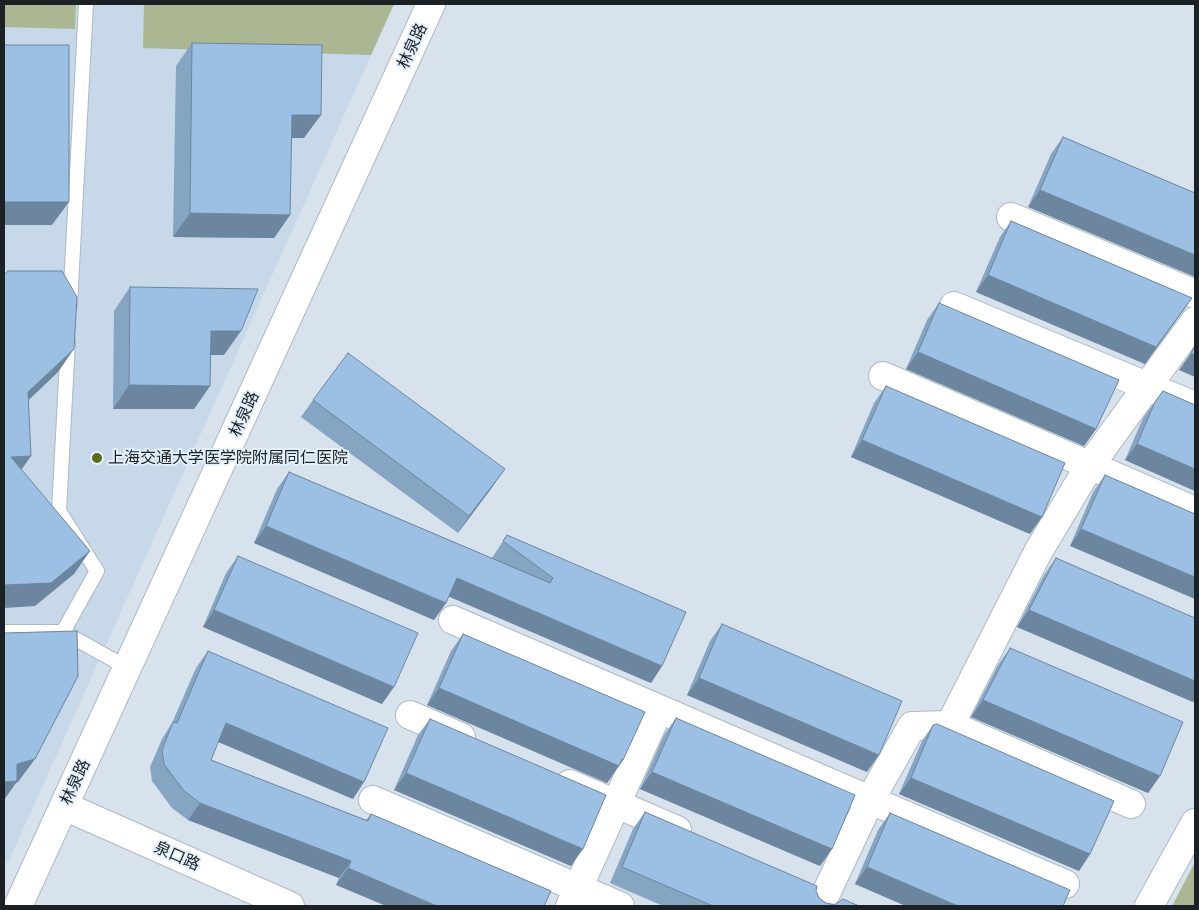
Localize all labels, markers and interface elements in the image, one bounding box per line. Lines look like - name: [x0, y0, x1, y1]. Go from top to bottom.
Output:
- street label: 林泉路: [393, 20, 431, 72]
- street label: 林泉路: [225, 388, 263, 440]
- place label: 上海交通大学医学院附属同仁医院: [108, 448, 348, 468]
- marker: 上海交通大学医学院附属同仁医院: [90, 451, 104, 465]
- street label: 林泉路: [56, 756, 94, 808]
- street label: 泉口路: [151, 837, 203, 875]

